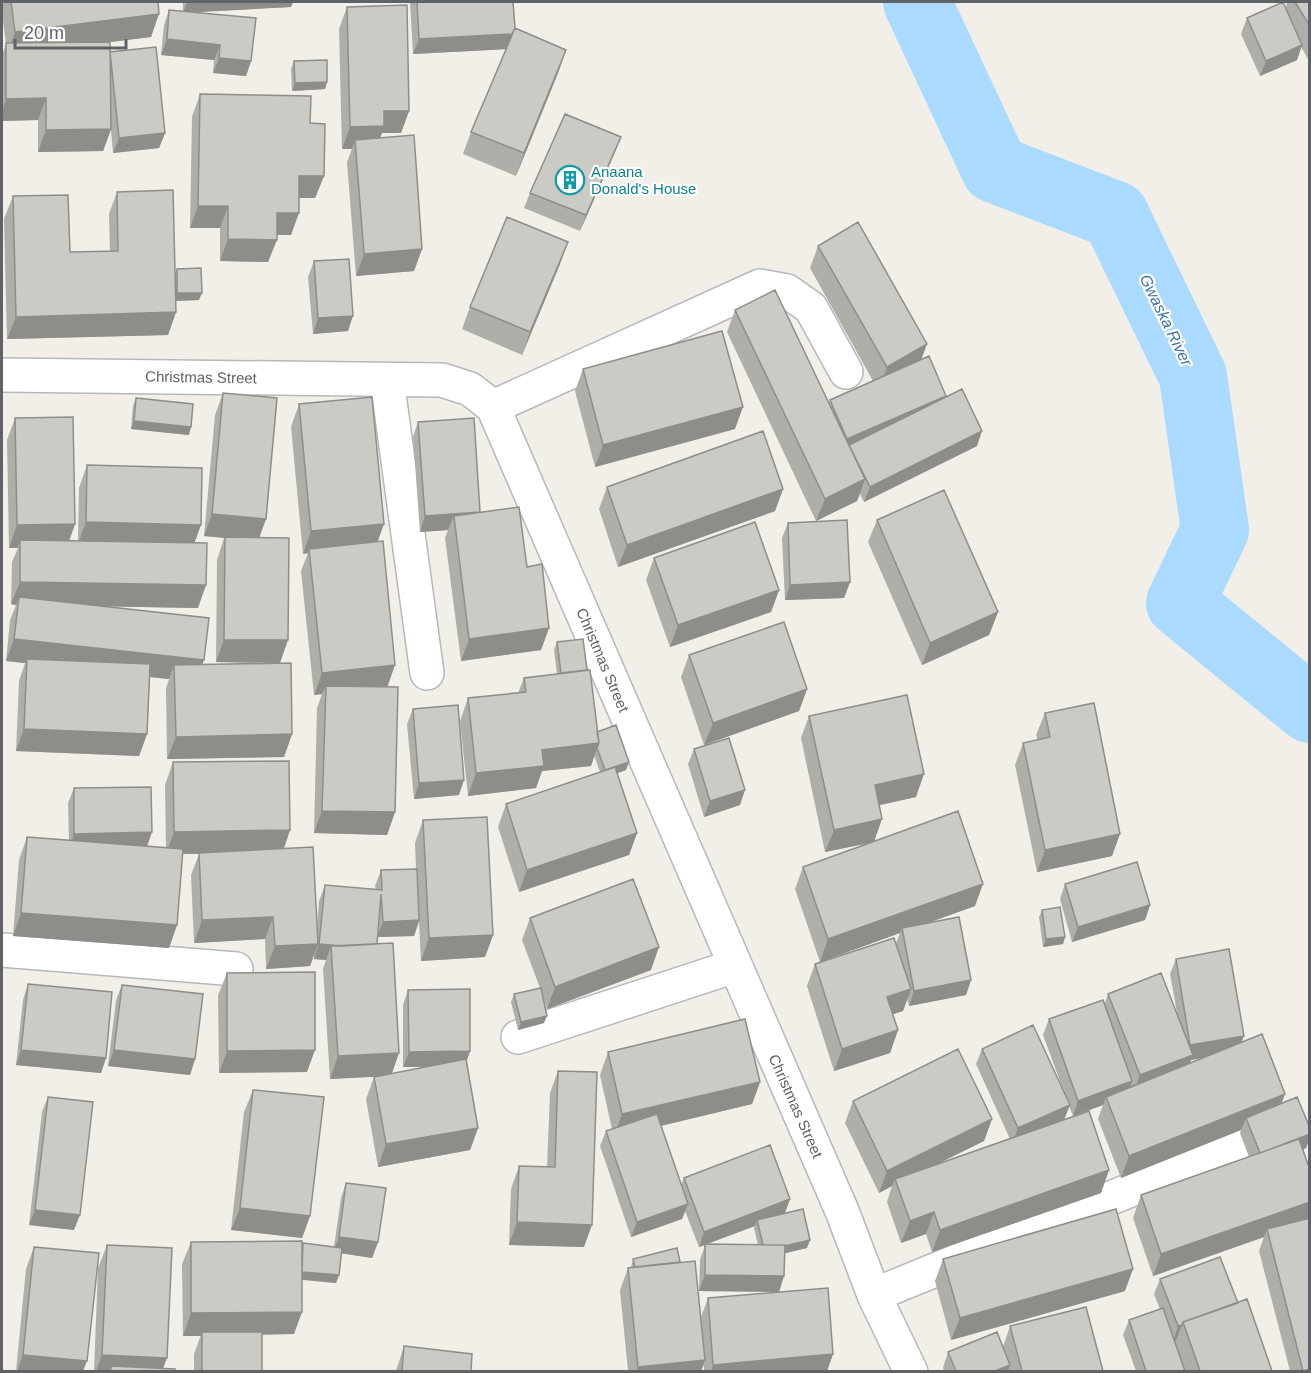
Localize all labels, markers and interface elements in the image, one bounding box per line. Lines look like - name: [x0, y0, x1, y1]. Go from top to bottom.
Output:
- scale bar: [15, 12, 126, 50]
- text: 20 m: [24, 23, 64, 43]
- place label: Anaana Donald's House: [591, 163, 696, 197]
- building icon: Anaana Donald's House: [554, 164, 586, 196]
- water label: Gwaska River: [1137, 272, 1196, 369]
- street label: Christmas Street: [145, 368, 258, 386]
- street label: Christmas Street: [573, 605, 633, 715]
- street label: Christmas Street: [766, 1052, 827, 1161]

